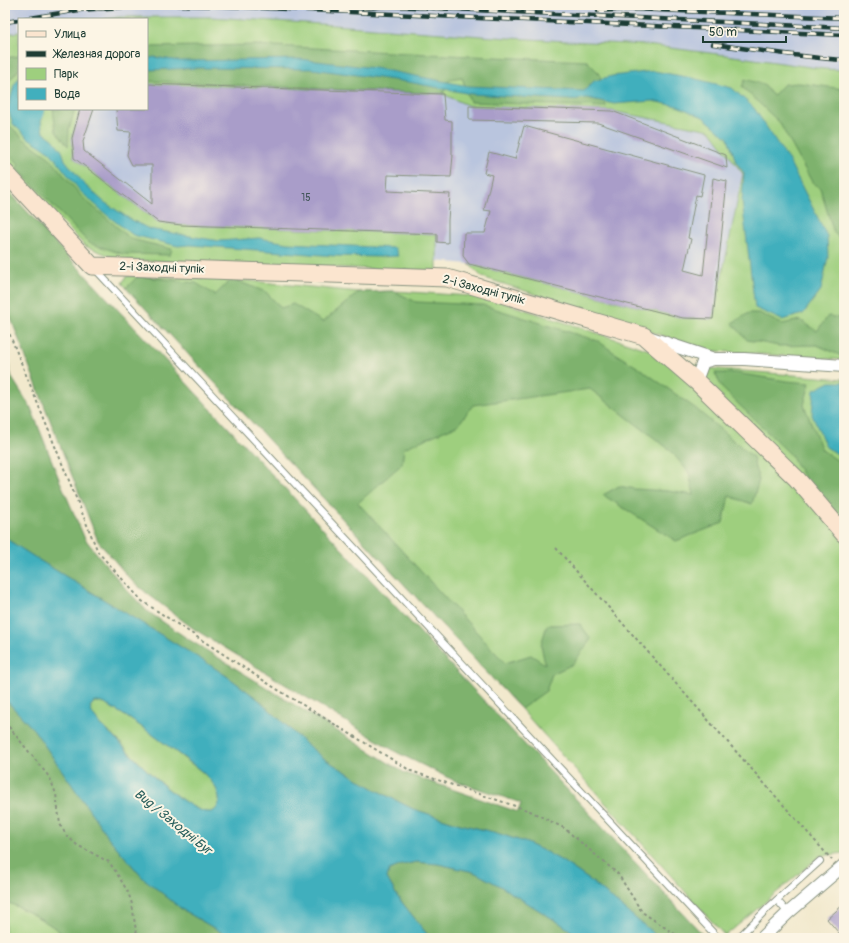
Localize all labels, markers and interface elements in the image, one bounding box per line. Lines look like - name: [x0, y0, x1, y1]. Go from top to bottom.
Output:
- legend: [18, 18, 148, 110]
- scale bar: [703, 18, 786, 44]
- text: 50 m: [709, 25, 737, 40]
- text: Улица: [54, 27, 86, 42]
- text: Железная дорога: [52, 47, 141, 62]
- text: Парк: [54, 67, 79, 82]
- text: Вода: [54, 87, 80, 102]
- house number: 15: [301, 192, 311, 204]
- street label: 2-і Заходні тупік: [119, 259, 205, 277]
- street label: 2-і Заходні тупік: [441, 272, 527, 308]
- water label: Bug / Заходні Буг: [131, 786, 216, 859]

